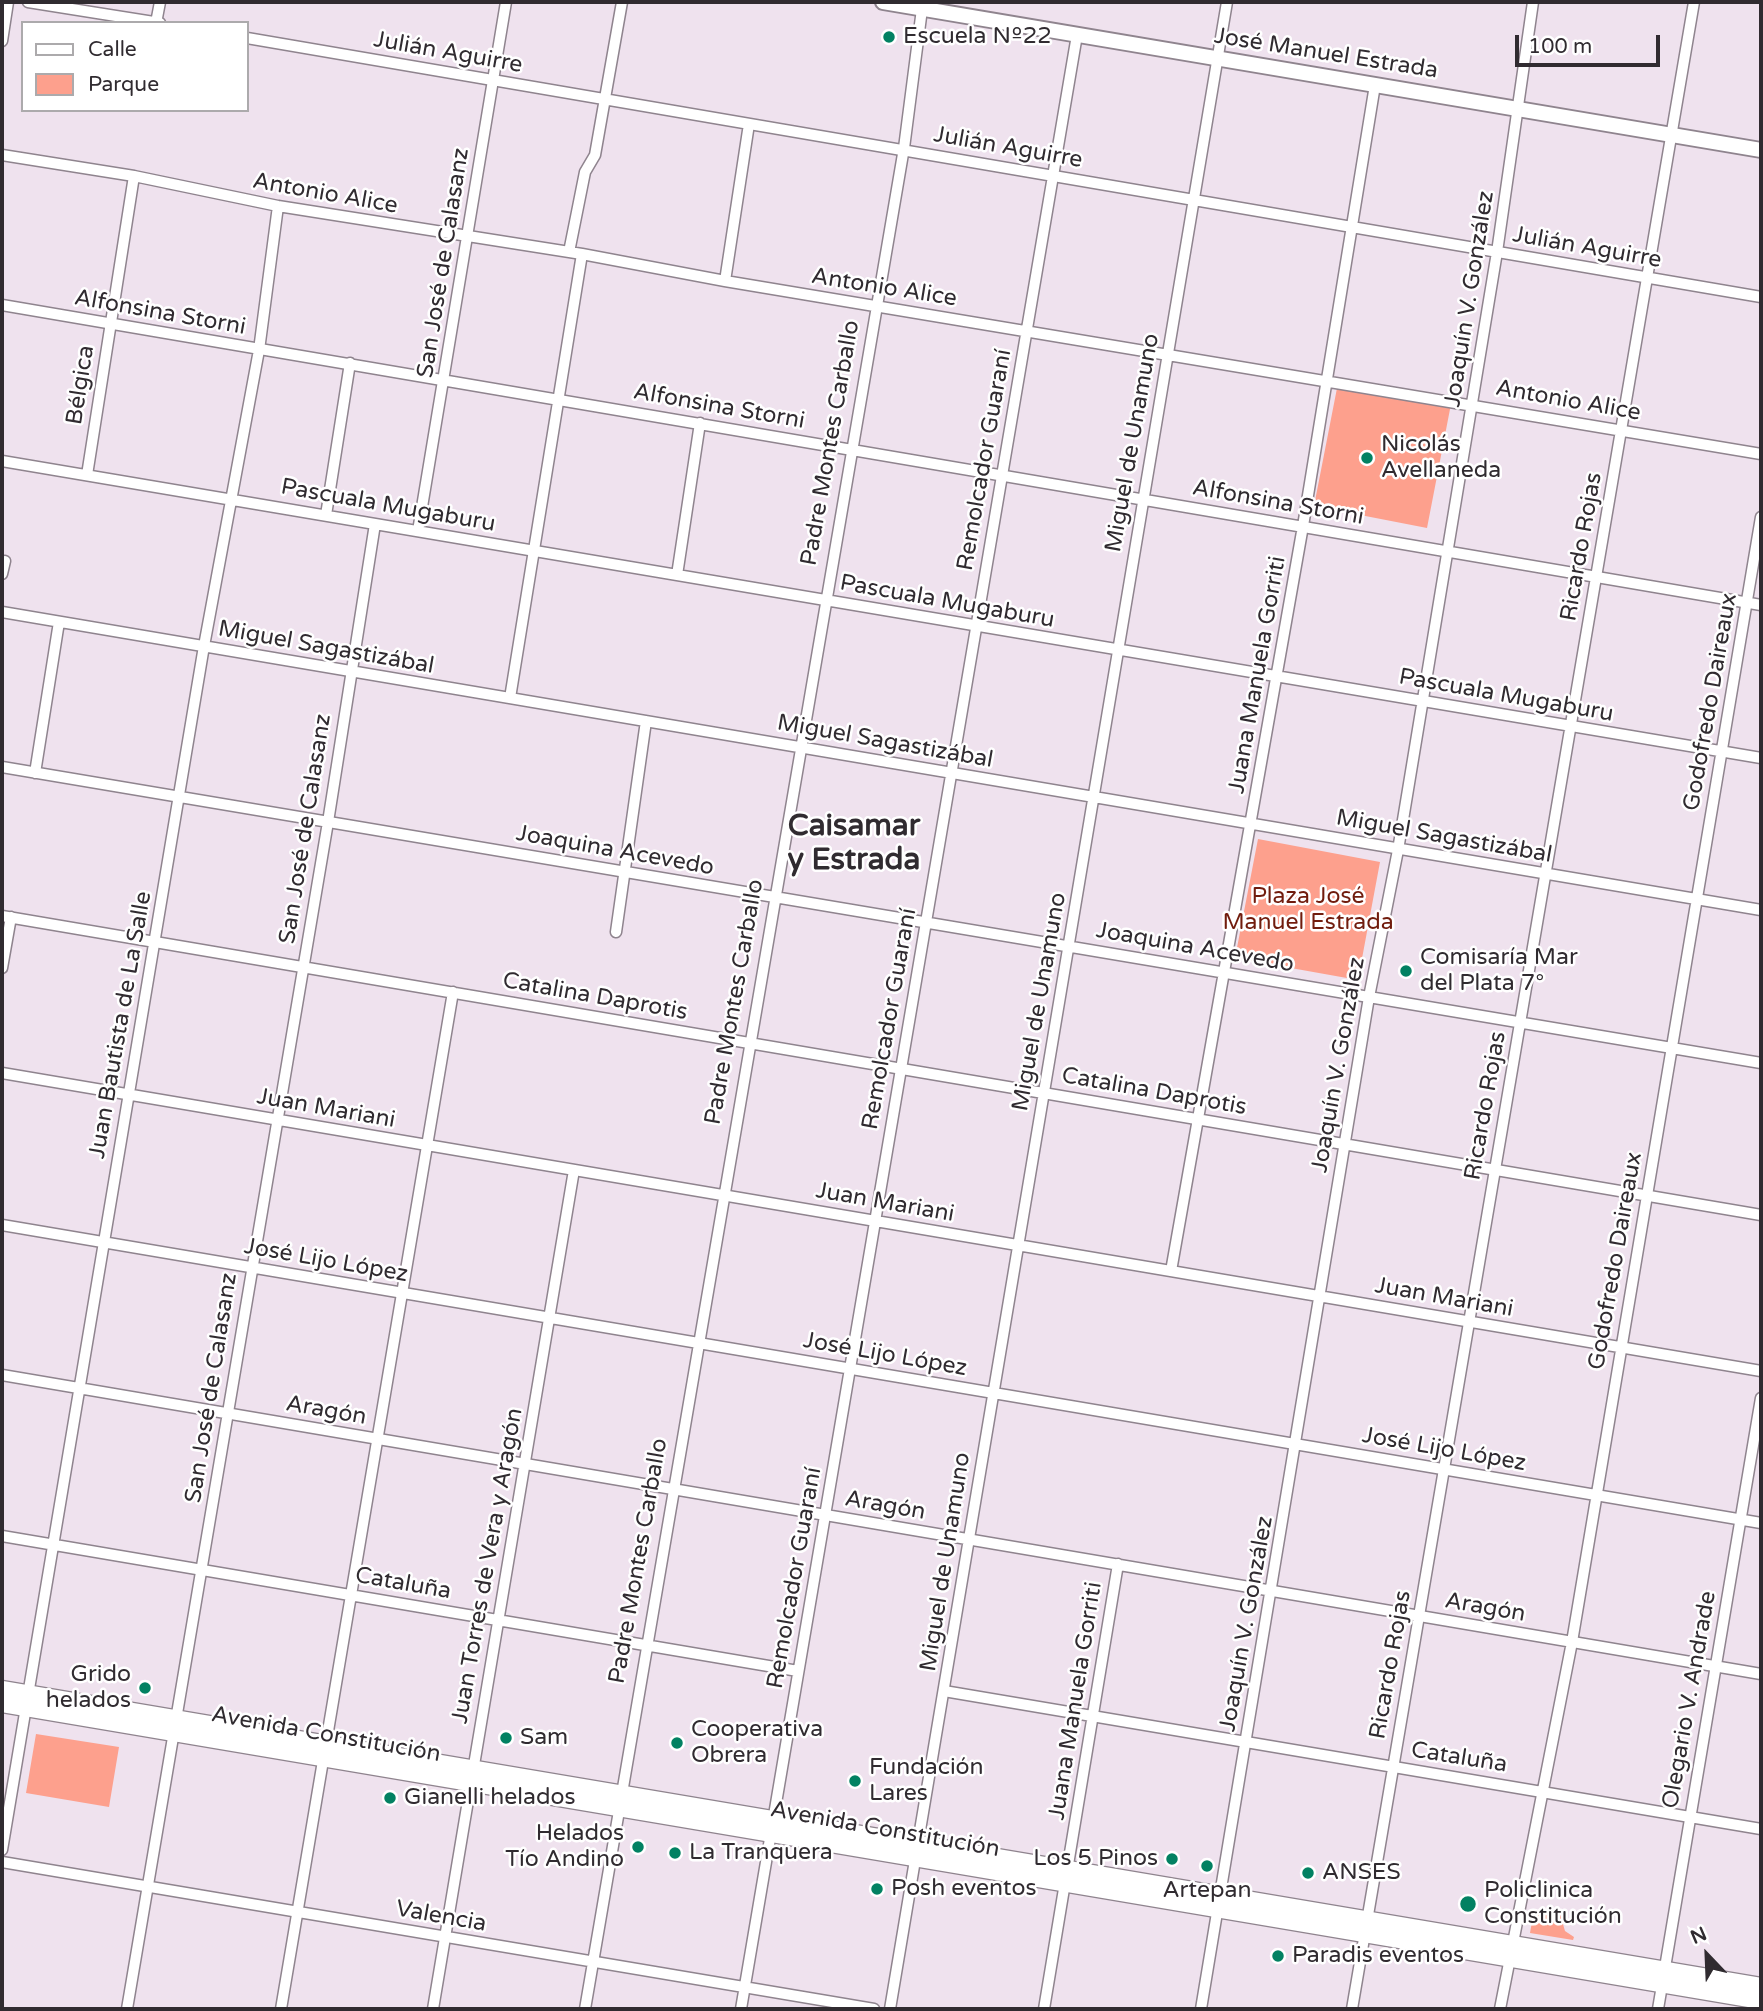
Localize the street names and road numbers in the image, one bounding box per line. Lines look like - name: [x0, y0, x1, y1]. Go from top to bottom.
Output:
- street label: José Manuel Estrada: [1212, 23, 1440, 85]
- street label: Julián Aguirre: [371, 26, 525, 80]
- street label: Julián Aguirre: [931, 121, 1085, 175]
- street label: San José de Calasanz: [412, 146, 476, 380]
- street label: Antonio Alice: [250, 168, 400, 220]
- street label: Joaquín V. González: [1439, 189, 1501, 409]
- street label: Julián Aguirre: [1510, 221, 1664, 275]
- street label: Antonio Alice: [809, 263, 959, 313]
- street label: Alfonsina Storni: [72, 284, 248, 342]
- street label: Padre Montes Carballo: [796, 318, 866, 568]
- street label: Miguel de Unamuno: [1100, 332, 1166, 554]
- street label: Bélgica: [61, 343, 101, 427]
- street label: Remolcador Guaraní: [952, 347, 1018, 573]
- street label: Antonio Alice: [1493, 375, 1643, 427]
- street label: Alfonsina Storni: [631, 378, 807, 436]
- street label: Ricardo Rojas: [1555, 471, 1609, 623]
- street label: Pascuala Mugaburu: [279, 474, 497, 538]
- street label: Alfonsina Storni: [1190, 474, 1366, 532]
- street label: Juana Manuela Gorriti: [1224, 554, 1292, 796]
- street label: Pascuala Mugaburu: [838, 570, 1056, 634]
- street label: Godofredo Daireaux: [1678, 591, 1744, 813]
- street label: Miguel Sagastizábal: [216, 615, 436, 681]
- street label: Pascuala Mugaburu: [1397, 664, 1615, 728]
- street label: Miguel Sagastizábal: [775, 709, 995, 775]
- street label: San José de Calasanz: [274, 712, 338, 946]
- street label: Miguel Sagastizábal: [1334, 804, 1554, 870]
- street label: Joaquina Acevedo: [514, 820, 716, 882]
- street label: Padre Montes Carballo: [700, 877, 770, 1127]
- street label: Juan Bautista de La Salle: [84, 889, 158, 1161]
- street label: Miguel de Unamuno: [1007, 891, 1073, 1113]
- street label: Remolcador Guaraní: [857, 906, 923, 1132]
- street label: Joaquina Acevedo: [1094, 917, 1296, 979]
- street label: Joaquín V. González: [1306, 955, 1372, 1175]
- street label: Catalina Daprotis: [500, 967, 690, 1027]
- street label: Ricardo Rojas: [1459, 1030, 1513, 1182]
- street label: Catalina Daprotis: [1059, 1062, 1249, 1122]
- street label: Juan Mariani: [255, 1083, 397, 1135]
- street label: Godofredo Daireaux: [1583, 1150, 1649, 1372]
- street label: Juan Mariani: [814, 1177, 956, 1229]
- street label: José Lijo López: [242, 1233, 410, 1289]
- street label: San José de Calasanz: [180, 1271, 244, 1505]
- street label: Juan Mariani: [1373, 1272, 1515, 1324]
- street label: José Lijo López: [801, 1327, 969, 1383]
- street label: Aragón: [284, 1390, 368, 1432]
- street label: Juan Torres de Vera y Aragón: [447, 1406, 529, 1726]
- street label: José Lijo López: [1360, 1422, 1528, 1478]
- street label: Padre Montes Carballo: [604, 1436, 674, 1686]
- street label: Miguel de Unamuno: [915, 1450, 977, 1674]
- street label: Remolcador Guaraní: [762, 1465, 828, 1691]
- street label: Aragón: [843, 1485, 927, 1527]
- street label: Joaquín V. González: [1214, 1514, 1280, 1734]
- street label: Cataluña: [353, 1562, 453, 1606]
- street label: Juana Manuela Gorriti: [1044, 1580, 1108, 1822]
- street label: Aragón: [1443, 1587, 1527, 1629]
- street label: Ricardo Rojas: [1364, 1589, 1418, 1741]
- street label: Olegario V. Andrade: [1657, 1589, 1723, 1811]
- street label: Avenida Constitución: [209, 1701, 443, 1769]
- street label: Cataluña: [1409, 1737, 1509, 1779]
- street label: Avenida Constitución: [768, 1796, 1002, 1864]
- street label: Valencia: [394, 1895, 488, 1939]

